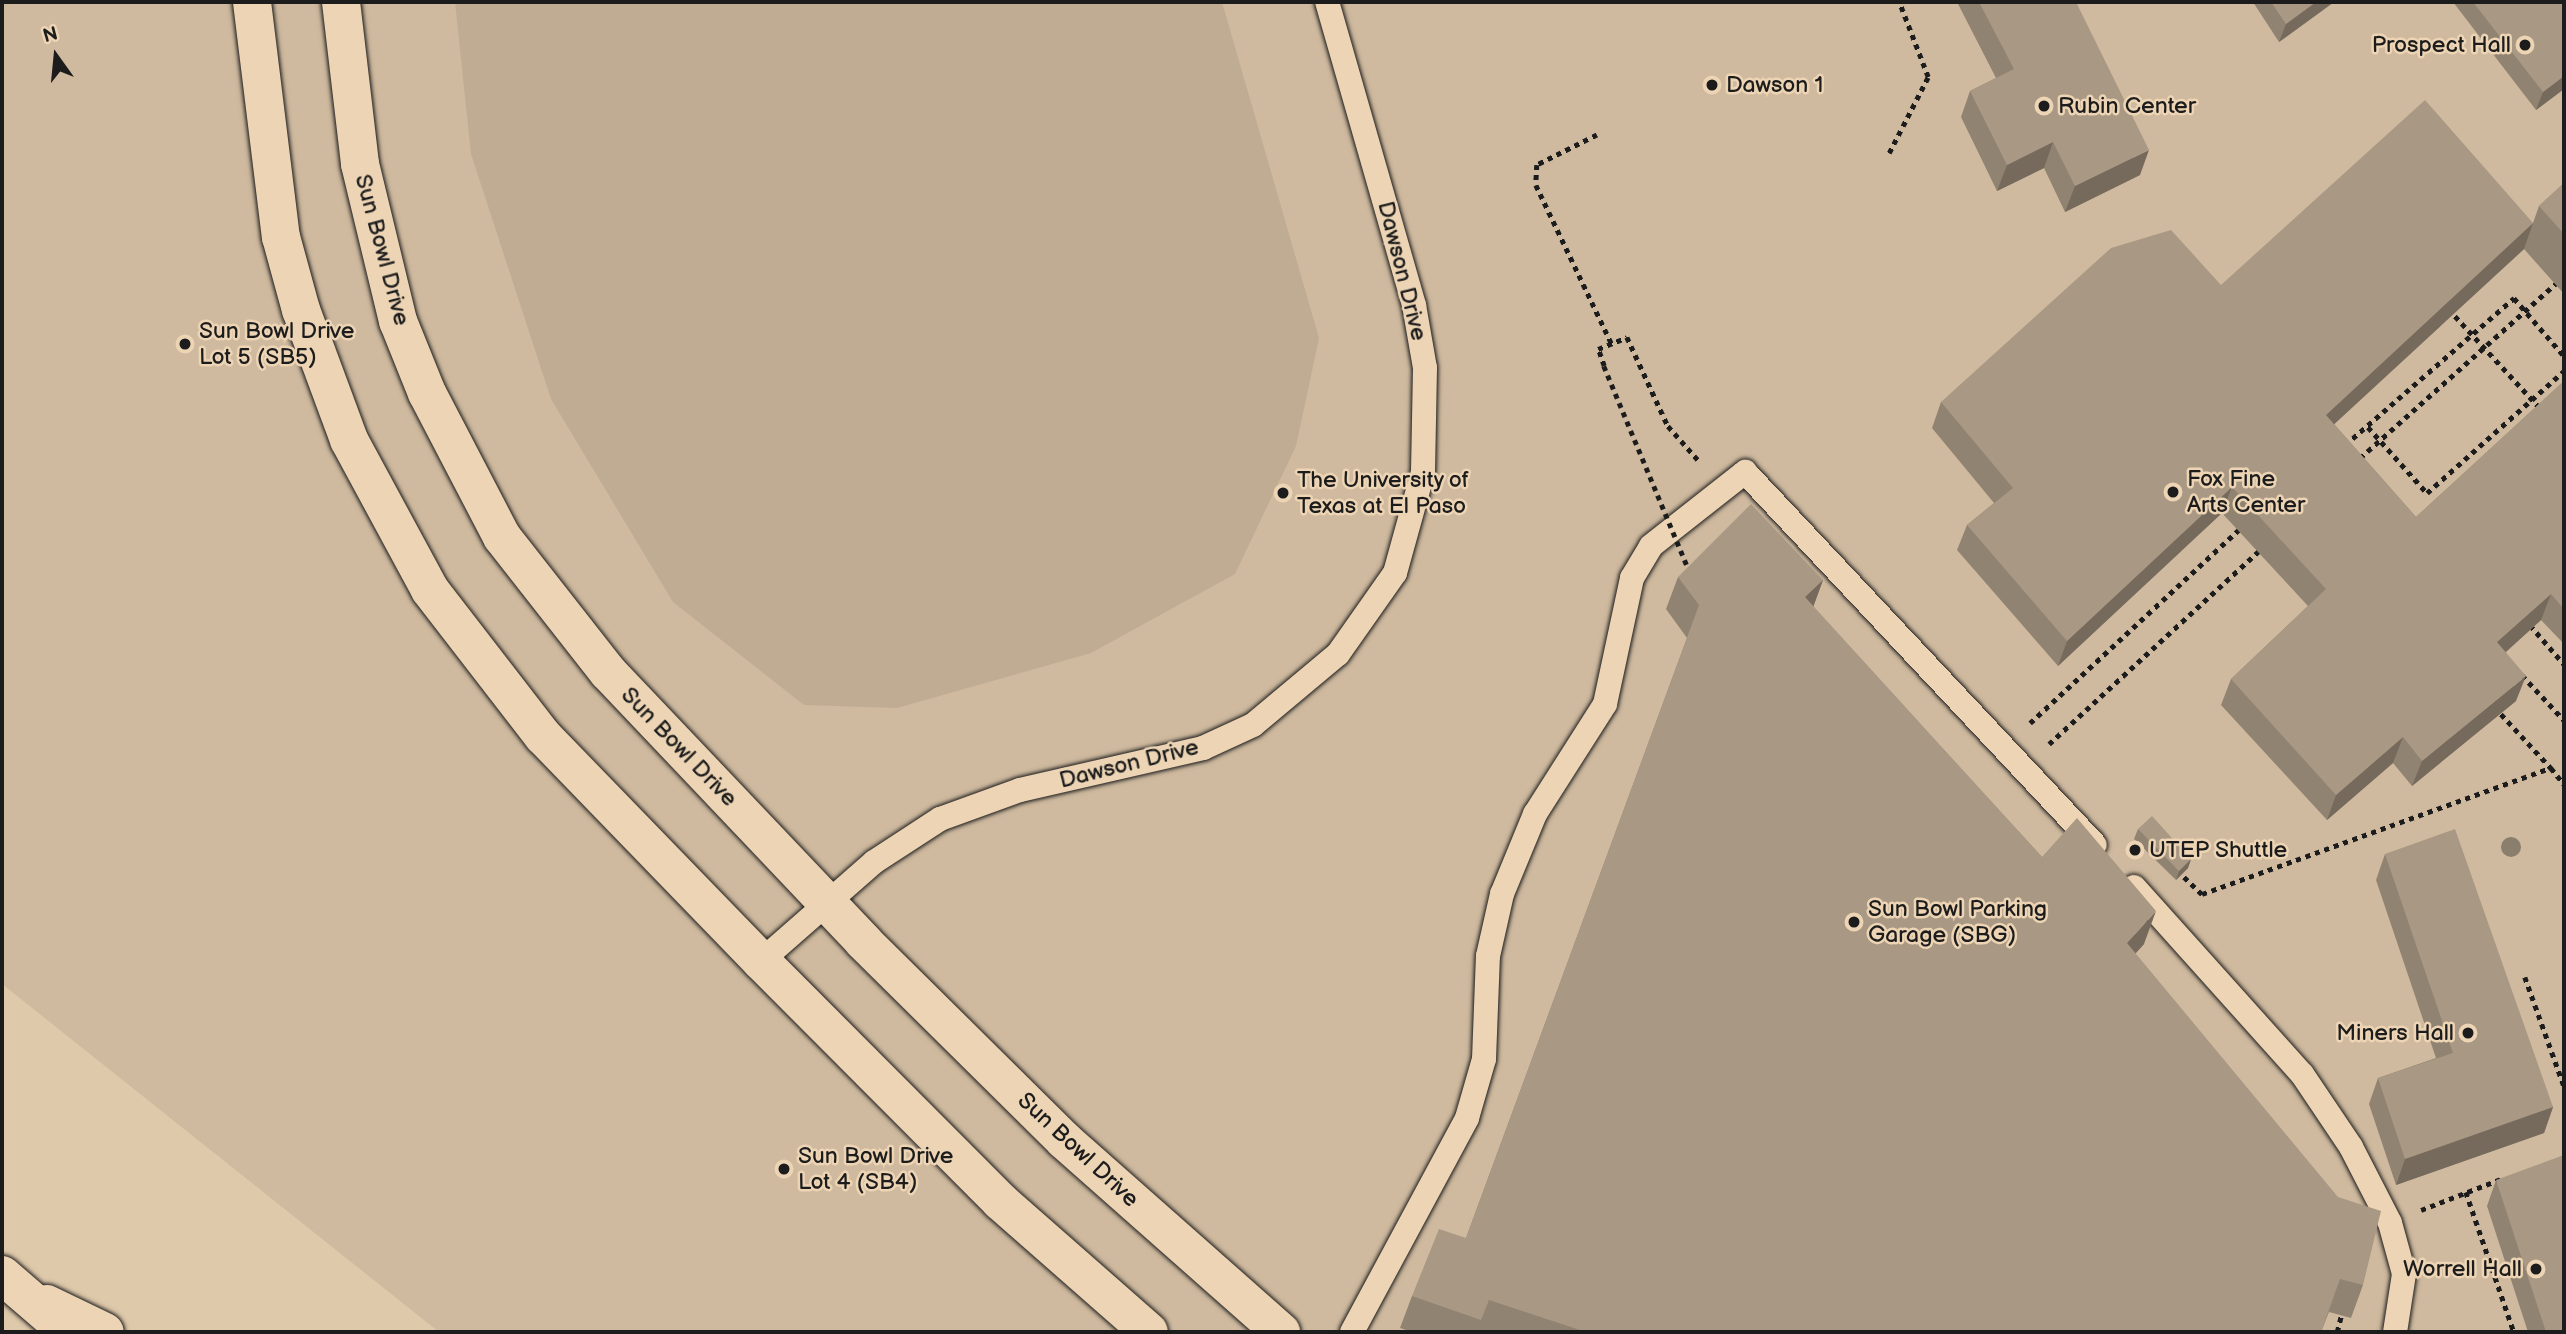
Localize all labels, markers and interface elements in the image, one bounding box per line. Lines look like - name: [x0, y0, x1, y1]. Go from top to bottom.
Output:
- north arrow: [21, 21, 91, 91]
- text: N: [41, 22, 60, 48]
- place label: Prospect Hall: [2372, 31, 2511, 59]
- marker: Prospect Hall: [2517, 37, 2533, 53]
- place label: Dawson 1: [1726, 71, 1823, 99]
- marker: Dawson 1: [1704, 77, 1720, 93]
- place label: Rubin Center: [2058, 92, 2196, 120]
- marker: Rubin Center: [2036, 98, 2052, 114]
- street label: Sun Bowl Drive: [349, 171, 415, 329]
- street label: Dawson Drive: [1371, 198, 1433, 344]
- place label: Sun Bowl Drive Lot 5 (SB5): [199, 317, 354, 371]
- marker: Sun Bowl Drive Lot 5 (SB5): [177, 336, 193, 352]
- place label: Fox Fine Arts Center: [2187, 465, 2305, 519]
- place label: The University of Texas at El Paso: [1297, 466, 1470, 520]
- marker: Fox Fine Arts Center: [2165, 484, 2181, 500]
- marker: The University of Texas at El Paso: [1275, 485, 1291, 501]
- street label: Sun Bowl Drive: [615, 682, 743, 812]
- street label: Dawson Drive: [1056, 733, 1202, 795]
- place label: UTEP Shuttle: [2149, 836, 2288, 864]
- marker: UTEP Shuttle: [2127, 842, 2143, 858]
- place label: Sun Bowl Parking Garage (SBG): [1868, 895, 2047, 949]
- marker: Sun Bowl Parking Garage (SBG): [1846, 914, 1862, 930]
- place label: Miners Hall: [2336, 1019, 2454, 1047]
- marker: Miners Hall: [2460, 1025, 2476, 1041]
- street label: Sun Bowl Drive: [1012, 1087, 1144, 1213]
- place label: Sun Bowl Drive Lot 4 (SB4): [798, 1142, 953, 1196]
- marker: Sun Bowl Drive Lot 4 (SB4): [776, 1161, 792, 1177]
- place label: Worrell Hall: [2403, 1255, 2522, 1283]
- marker: Worrell Hall: [2528, 1261, 2544, 1277]

